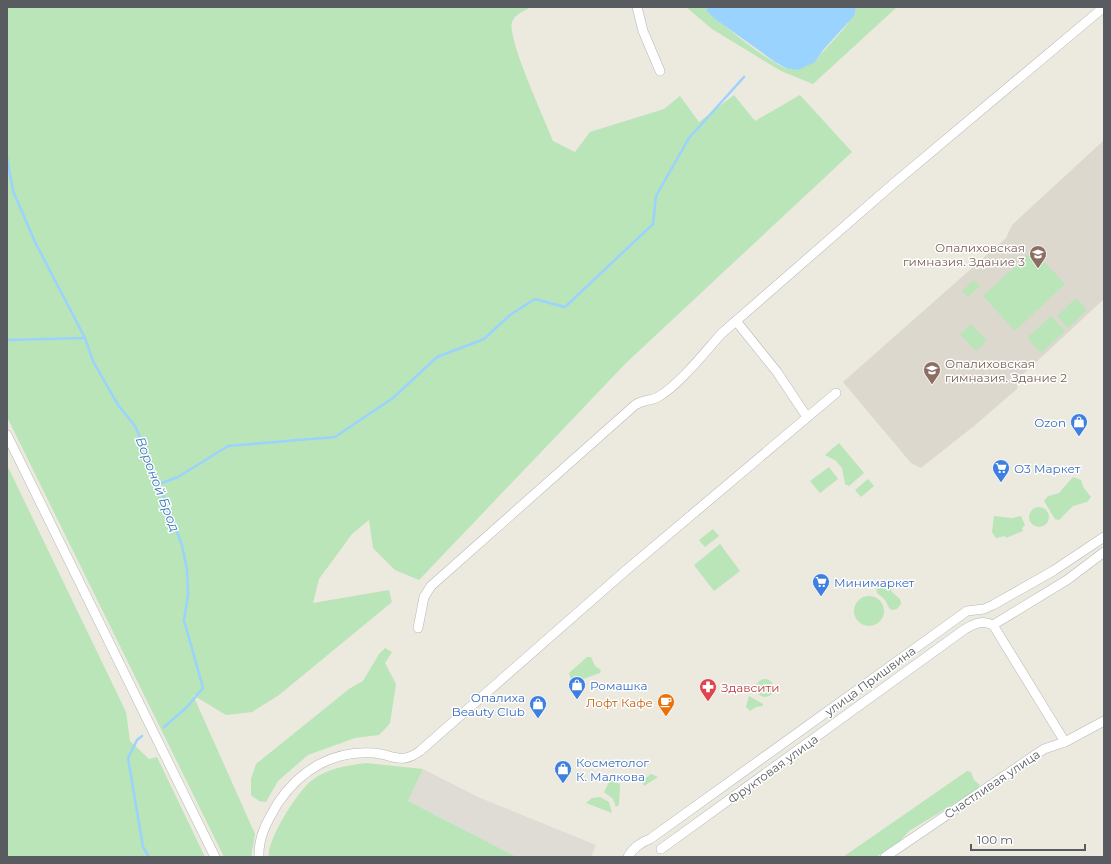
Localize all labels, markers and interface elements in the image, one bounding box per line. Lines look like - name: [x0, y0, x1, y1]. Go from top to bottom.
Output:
- place label: Опалиховская гимназия. Здание 3: [903, 240, 1025, 269]
- school or university icon: Опалиховская гимназия. Здание 3: [1028, 244, 1048, 269]
- place label: Опалиховская гимназия. Здание 2: [945, 356, 1067, 385]
- school or university icon: Опалиховская гимназия. Здание 2: [922, 360, 942, 385]
- shop icon: Ozon: [1069, 412, 1089, 437]
- place label: Ozon: [1034, 415, 1066, 430]
- water label: Вороной Брод: [133, 434, 183, 534]
- supermarket icon: О3 Маркет: [991, 458, 1011, 483]
- place label: О3 Маркет: [1014, 461, 1081, 476]
- supermarket icon: Минимаркет: [811, 572, 831, 597]
- place label: Минимаркет: [834, 575, 915, 590]
- street label: улица Пришвина: [821, 643, 918, 720]
- shop icon: Ромашка: [567, 675, 587, 700]
- pharmacy icon: Здавсити: [698, 677, 718, 702]
- place label: Ромашка: [590, 678, 647, 693]
- place label: Здавсити: [721, 680, 780, 695]
- place label: Опалиха Beauty Club: [452, 690, 525, 719]
- cafe icon: Лофт Кафе: [656, 692, 676, 717]
- shop icon: Опалиха Beauty Club: [528, 694, 548, 719]
- place label: Лофт Кафе: [586, 695, 653, 710]
- street label: Фруктовая улица: [725, 731, 821, 807]
- street label: Счастливая улица: [941, 746, 1043, 822]
- place label: Косметолог К. Малкова: [576, 755, 649, 784]
- shop icon: Косметолог К. Малкова: [553, 759, 573, 784]
- scale bar: [971, 826, 1085, 852]
- text: 100 m: [977, 832, 1013, 847]

